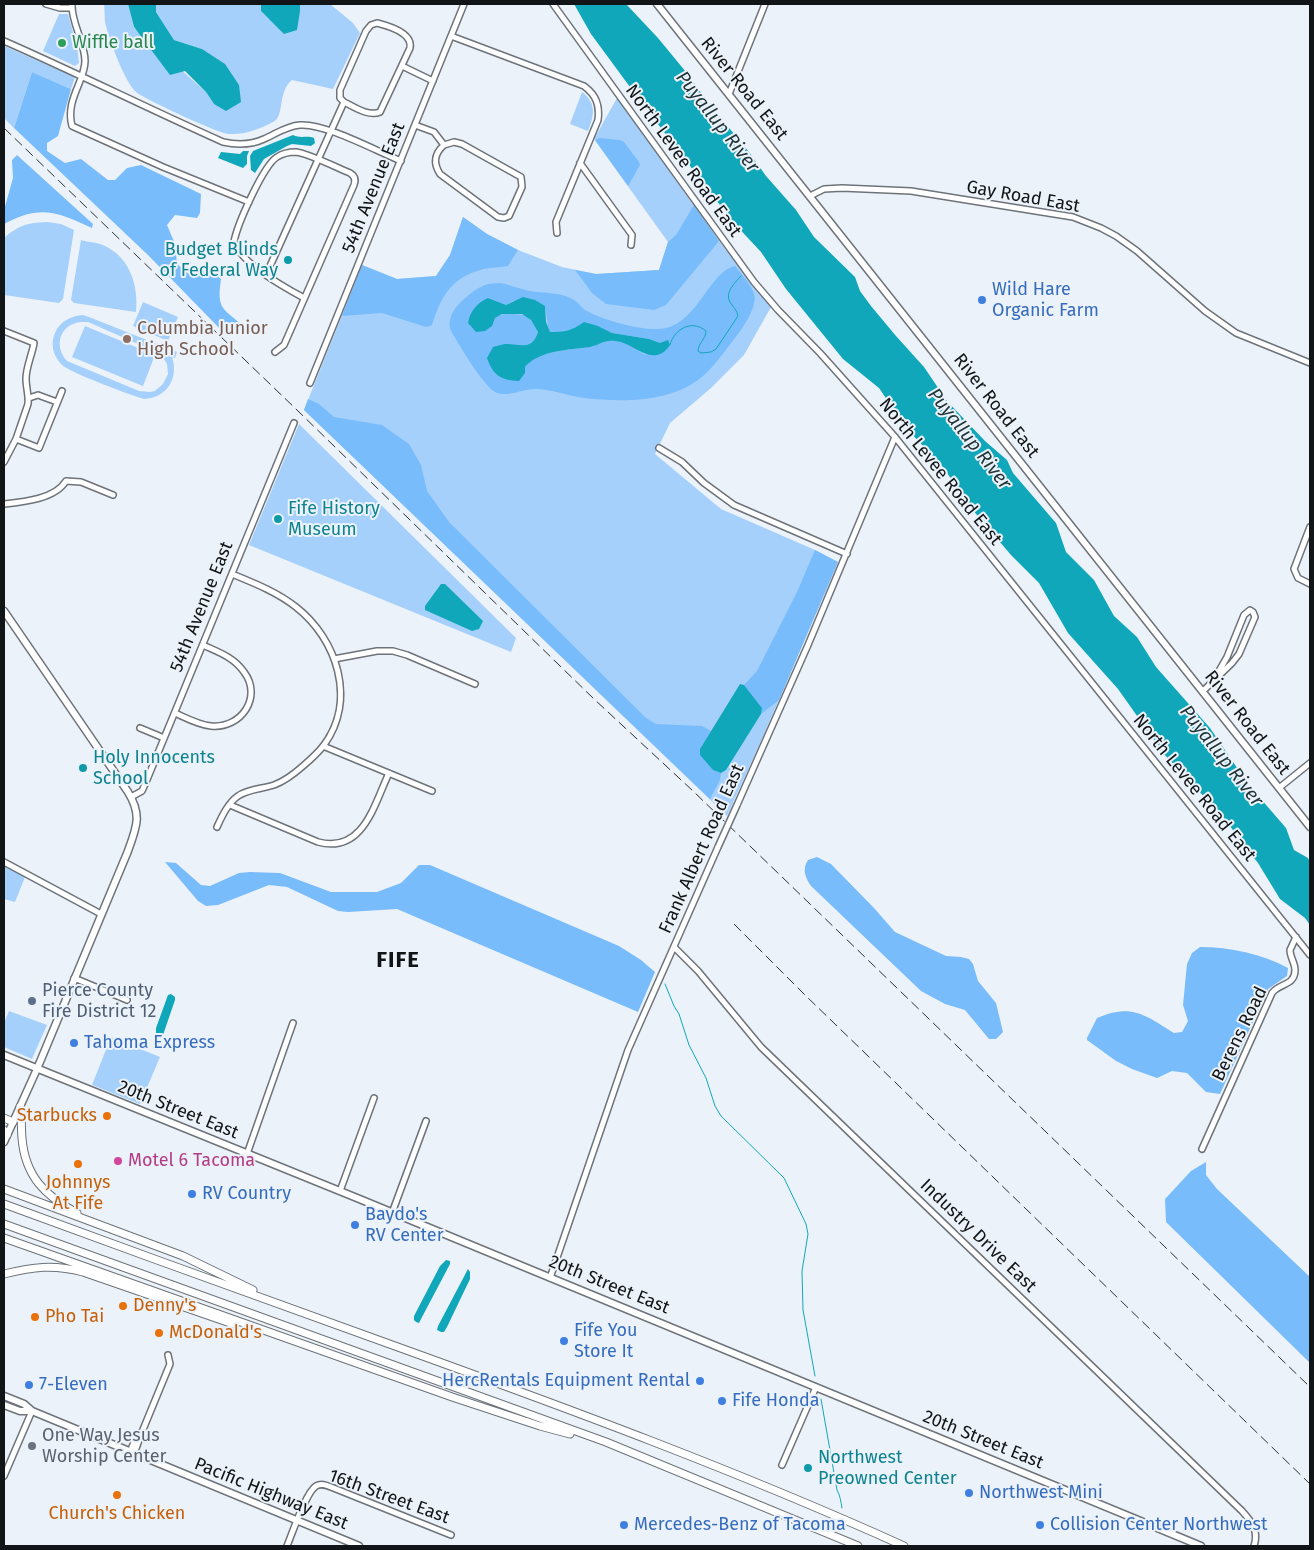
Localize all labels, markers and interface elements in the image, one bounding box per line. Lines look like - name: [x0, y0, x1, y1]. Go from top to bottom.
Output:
- place label: Wiffle ball: [72, 32, 154, 54]
- street label: River Road East: [696, 33, 792, 145]
- marker: Wiffle ball: [56, 37, 68, 49]
- water label: Puyallup River: [670, 67, 764, 177]
- street label: North Levee Road East: [620, 81, 746, 241]
- street label: 54th Avenue East: [338, 120, 410, 256]
- street label: Gay Road East: [965, 176, 1081, 218]
- place label: Budget Blinds of Federal Way: [159, 239, 278, 282]
- marker: Budget Blinds of Federal Way: [282, 254, 294, 266]
- place label: Wild Hare Organic Farm: [992, 279, 1099, 322]
- marker: Wild Hare Organic Farm: [976, 294, 988, 306]
- place label: Columbia Junior High School: [137, 318, 268, 360]
- marker: Columbia Junior High School: [121, 333, 133, 345]
- street label: River Road East: [949, 350, 1043, 462]
- water label: Puyallup River: [922, 384, 1016, 494]
- street label: North Levee Road East: [874, 394, 1006, 550]
- place label: Fife History Museum: [288, 498, 380, 540]
- marker: Fife History Museum: [272, 513, 284, 525]
- street label: 54th Avenue East: [166, 539, 238, 675]
- street label: River Road East: [1200, 667, 1294, 779]
- water label: Puyallup River: [1174, 701, 1268, 811]
- street label: North Levee Road East: [1128, 710, 1260, 866]
- place label: Holy Innocents School: [93, 747, 215, 790]
- street label: Frank Albert Road East: [655, 761, 749, 937]
- marker: Holy Innocents School: [77, 762, 89, 774]
- district label: FIFE: [376, 948, 420, 974]
- place label: Pierce County Fire District 12: [42, 980, 156, 1022]
- street label: Berens Road: [1208, 983, 1272, 1085]
- marker: Pierce County Fire District 12: [26, 995, 38, 1007]
- place label: Tahoma Express: [84, 1032, 215, 1054]
- marker: Tahoma Express: [68, 1037, 80, 1049]
- street label: 20th Street East: [114, 1076, 242, 1144]
- place label: Starbucks: [17, 1105, 97, 1127]
- marker: Starbucks: [101, 1110, 113, 1122]
- place label: Motel 6 Tacoma: [128, 1150, 255, 1172]
- marker: Motel 6 Tacoma: [112, 1155, 124, 1167]
- marker: Johnnys At Fife: [72, 1158, 84, 1170]
- place label: Johnnys At Fife: [46, 1172, 110, 1214]
- street label: Industry Drive East: [915, 1175, 1041, 1297]
- place label: RV Country: [202, 1183, 291, 1205]
- marker: RV Country: [186, 1188, 198, 1200]
- place label: Baydo's RV Center: [365, 1204, 444, 1246]
- marker: Baydo's RV Center: [349, 1219, 361, 1231]
- street label: 20th Street East: [545, 1251, 673, 1319]
- place label: Denny's: [133, 1295, 196, 1317]
- marker: Denny's: [117, 1300, 129, 1312]
- place label: Pho Tai: [45, 1306, 104, 1328]
- marker: Pho Tai: [29, 1311, 41, 1323]
- place label: Fife You Store It: [574, 1320, 638, 1362]
- place label: McDonald's: [169, 1322, 262, 1344]
- marker: McDonald's: [153, 1327, 165, 1339]
- marker: Fife You Store It: [558, 1335, 570, 1347]
- place label: HercRentals Equipment Rental: [442, 1370, 690, 1392]
- place label: 7-Eleven: [39, 1374, 108, 1396]
- marker: HercRentals Equipment Rental: [694, 1375, 706, 1387]
- marker: 7-Eleven: [23, 1379, 35, 1391]
- place label: Fife Honda: [732, 1390, 820, 1412]
- marker: Fife Honda: [716, 1395, 728, 1407]
- street label: 20th Street East: [919, 1406, 1047, 1474]
- place label: One Way Jesus Worship Center: [42, 1425, 166, 1468]
- marker: One Way Jesus Worship Center: [26, 1440, 38, 1452]
- place label: Northwest Preowned Center: [818, 1447, 957, 1490]
- street label: Pacific Highway East: [191, 1453, 351, 1535]
- marker: Northwest Preowned Center: [802, 1462, 814, 1474]
- street label: 16th Street East: [326, 1465, 452, 1529]
- place label: Northwest Mini: [979, 1482, 1103, 1504]
- marker: Northwest Mini: [963, 1487, 975, 1499]
- marker: Church's Chicken: [111, 1489, 123, 1501]
- place label: Church's Chicken: [49, 1503, 185, 1525]
- place label: Mercedes-Benz of Tacoma: [634, 1514, 846, 1536]
- place label: Collision Center Northwest: [1050, 1514, 1267, 1536]
- marker: Mercedes-Benz of Tacoma: [618, 1519, 630, 1531]
- marker: Collision Center Northwest: [1034, 1519, 1046, 1531]

